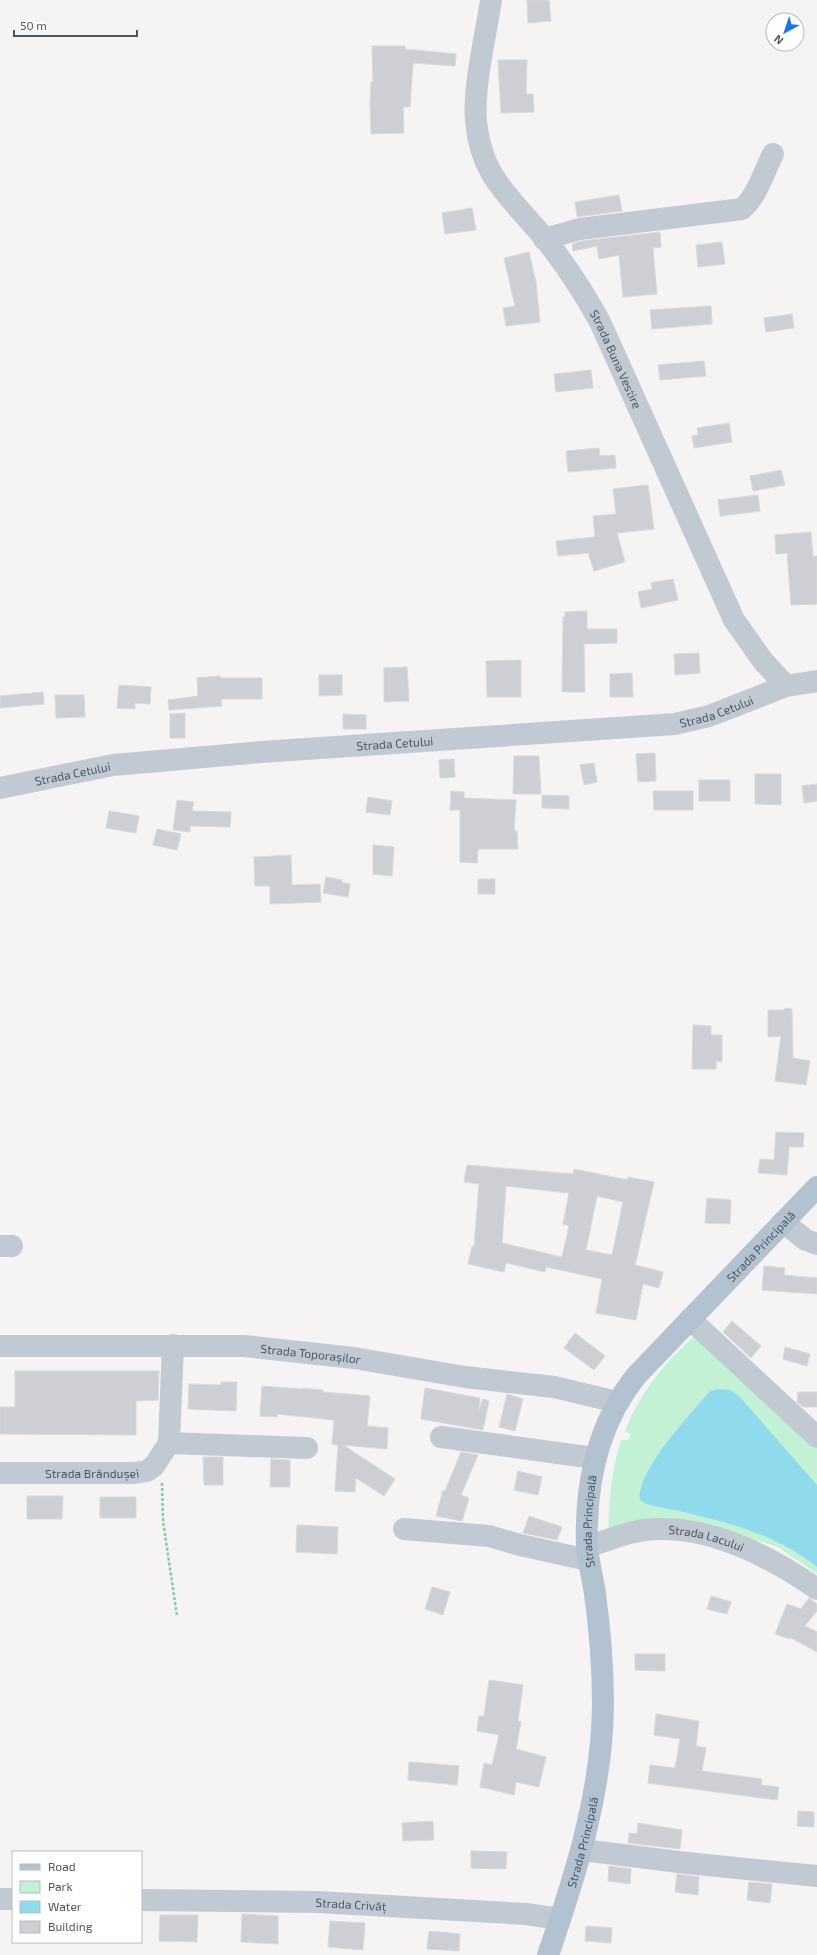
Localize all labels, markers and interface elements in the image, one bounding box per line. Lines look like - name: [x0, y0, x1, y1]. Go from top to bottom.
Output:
- scale bar: [14, 12, 137, 38]
- north arrow: [765, 12, 805, 52]
- text: 50 m: [20, 18, 47, 32]
- text: N: [771, 32, 785, 48]
- street label: Strada Buna Vestire: [587, 307, 645, 411]
- street label: Strada Cetului: [678, 693, 755, 730]
- street label: Strada Cetului: [356, 733, 434, 753]
- street label: Strada Cetului: [33, 759, 112, 788]
- street label: Strada Principală: [723, 1207, 798, 1284]
- street label: Strada Toporașilor: [260, 1341, 362, 1366]
- street label: Strada Brândușei: [45, 1465, 140, 1482]
- street label: Strada Principală: [580, 1474, 599, 1569]
- street label: Strada Lacului: [668, 1522, 746, 1554]
- street label: Strada Principală: [564, 1796, 600, 1889]
- legend: [12, 1851, 142, 1943]
- text: Road: [48, 1859, 76, 1873]
- text: Park: [48, 1879, 73, 1893]
- street label: Strada Crivăț: [315, 1895, 387, 1915]
- text: Water: [48, 1899, 82, 1913]
- text: Building: [48, 1919, 93, 1933]

